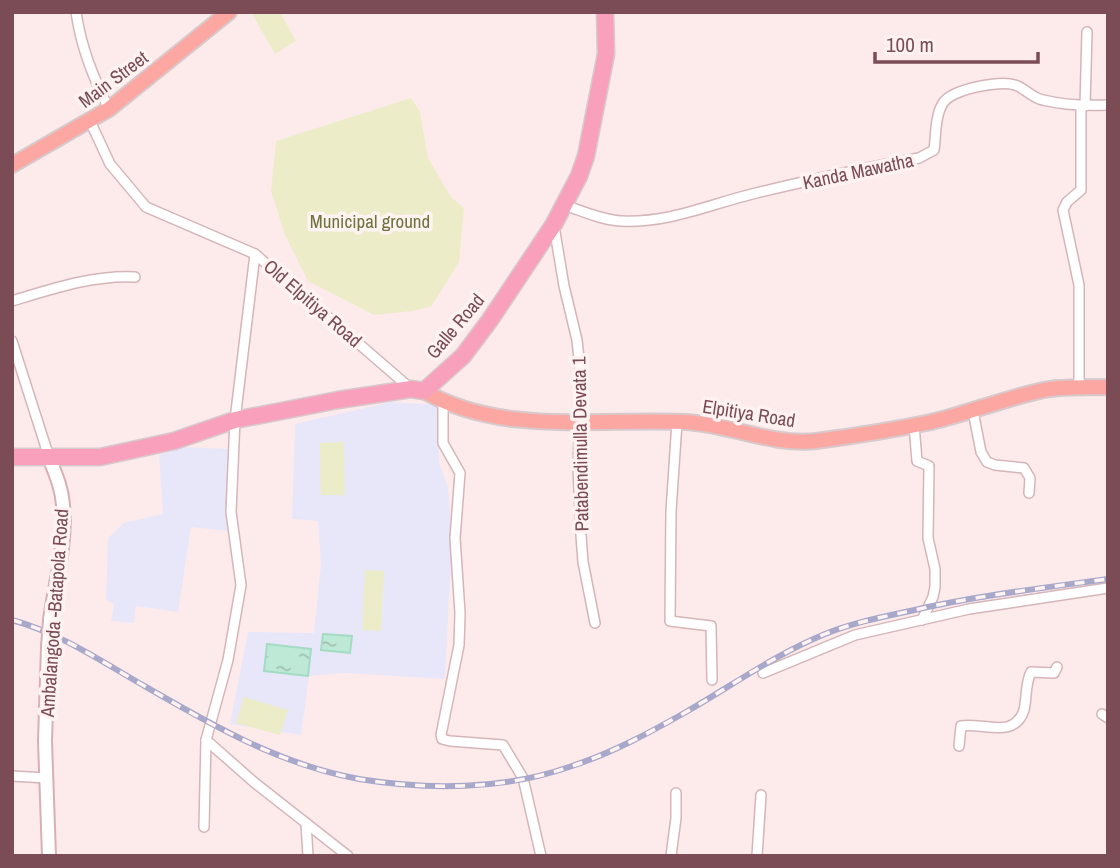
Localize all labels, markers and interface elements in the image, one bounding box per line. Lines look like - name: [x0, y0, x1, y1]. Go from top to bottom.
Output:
- scale bar: [875, 21, 1038, 65]
- text: 100 m: [886, 30, 934, 59]
- street label: Main Street: [73, 44, 154, 114]
- street label: Kanda Mawatha: [800, 147, 916, 195]
- park label: Municipal ground: [310, 208, 430, 234]
- street label: Old Elpitiya Road: [258, 253, 368, 353]
- street label: Galle Road: [420, 288, 490, 364]
- street label: Patabendimulla Devata 1: [565, 356, 595, 532]
- street label: Elpitiya Road: [701, 393, 797, 433]
- street label: Ambalangoda -Batapola Road: [34, 508, 74, 719]

